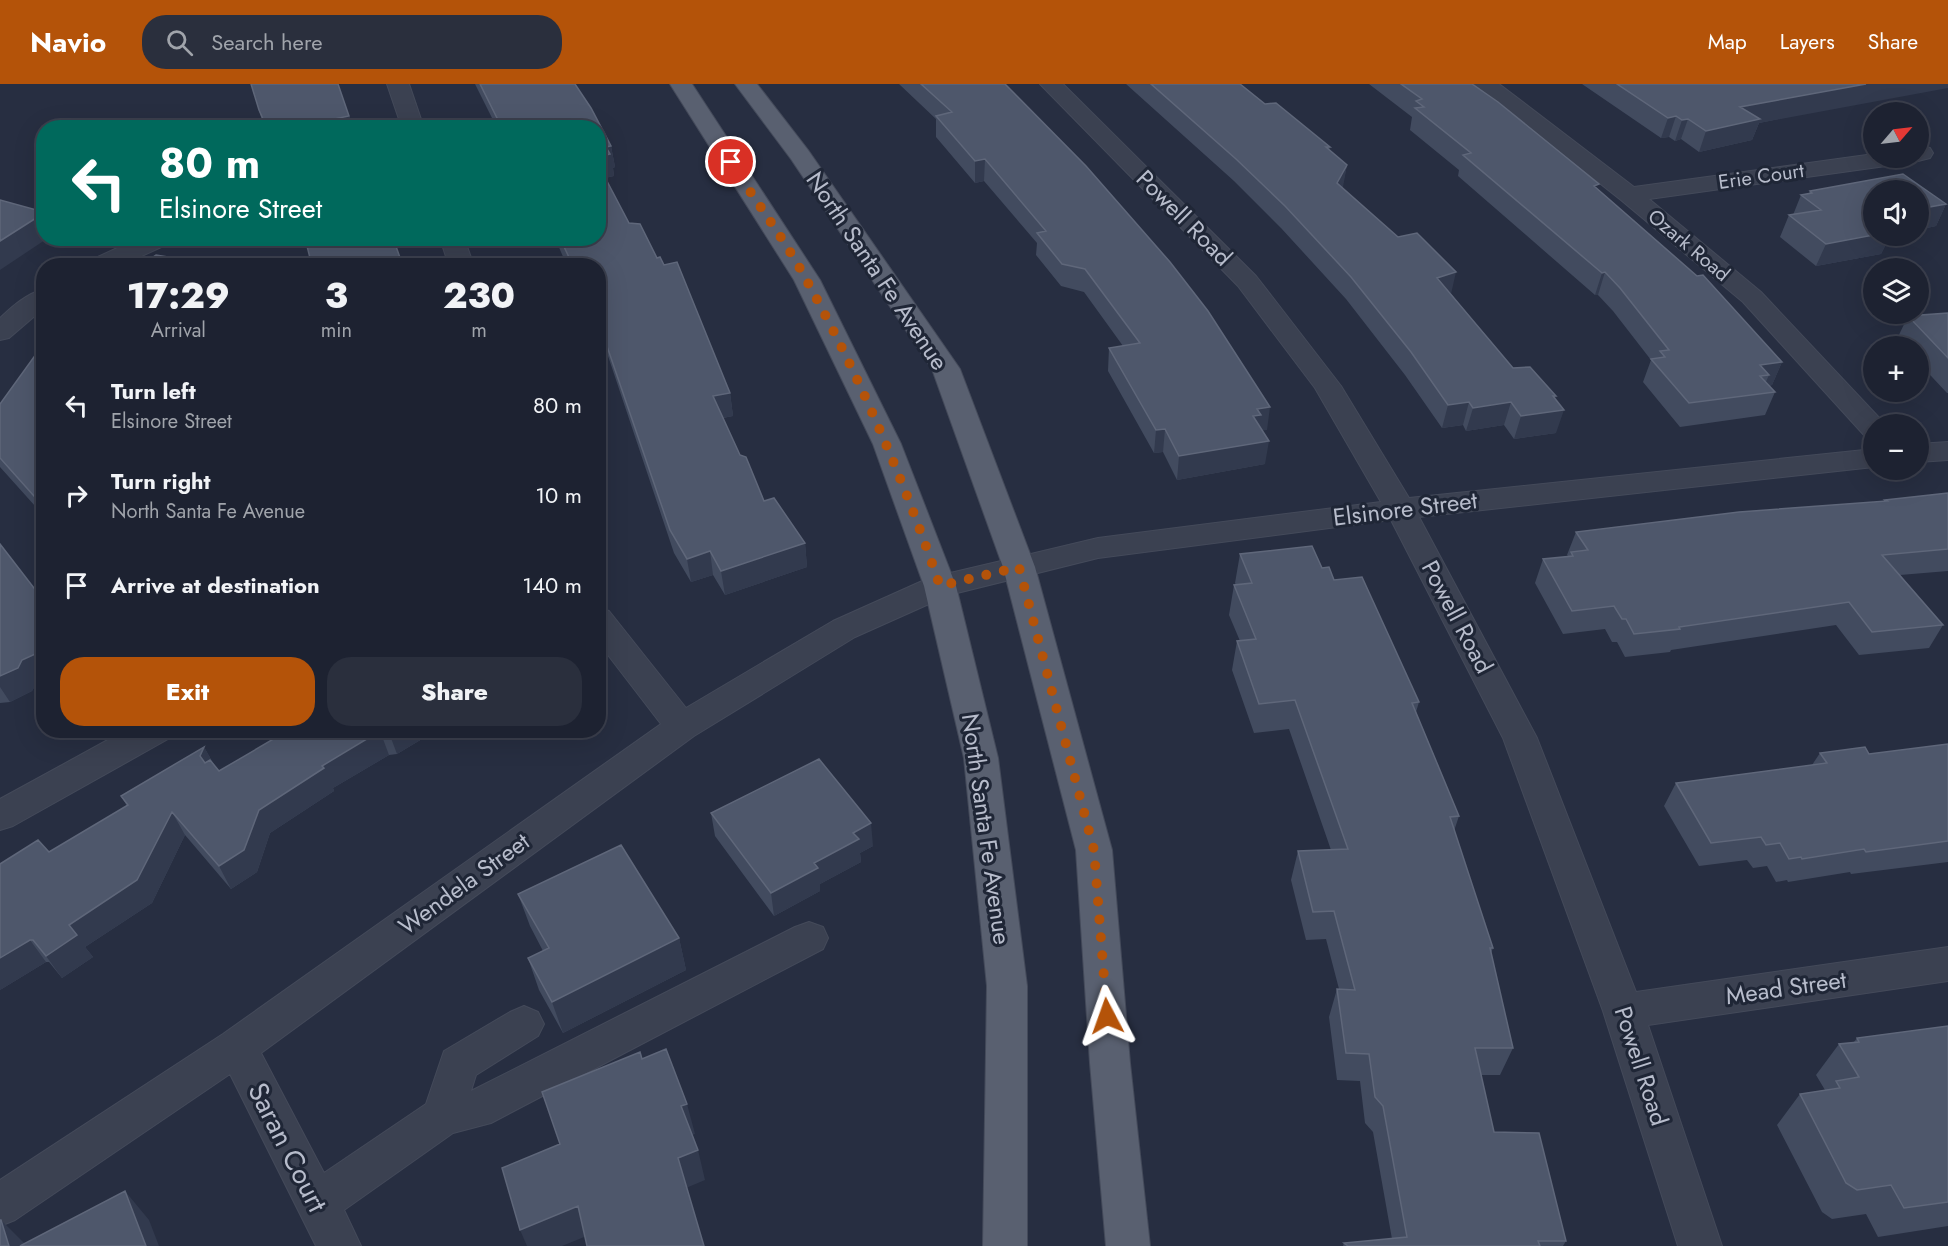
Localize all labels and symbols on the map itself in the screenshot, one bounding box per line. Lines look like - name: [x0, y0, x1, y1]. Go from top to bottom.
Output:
- north arrow: [1863, 102, 1929, 168]
- pin: [705, 136, 756, 187]
- street label: Erie Court: [1716, 156, 1806, 197]
- street label: Powell Road: [1128, 162, 1240, 274]
- street label: North Santa Fe Avenue: [798, 164, 957, 377]
- street label: Ozark Road: [1641, 202, 1736, 288]
- street label: Elsinore Street: [1331, 482, 1479, 535]
- street label: Powell Road: [1413, 554, 1502, 680]
- street label: North Santa Fe Avenue: [953, 711, 1020, 947]
- street label: Wendela Street: [391, 824, 537, 943]
- street label: Mead Street: [1723, 962, 1849, 1013]
- position arrow: [1075, 984, 1139, 1048]
- street label: Powell Road: [1606, 1002, 1677, 1130]
- street label: Saran Court: [237, 1075, 338, 1219]

